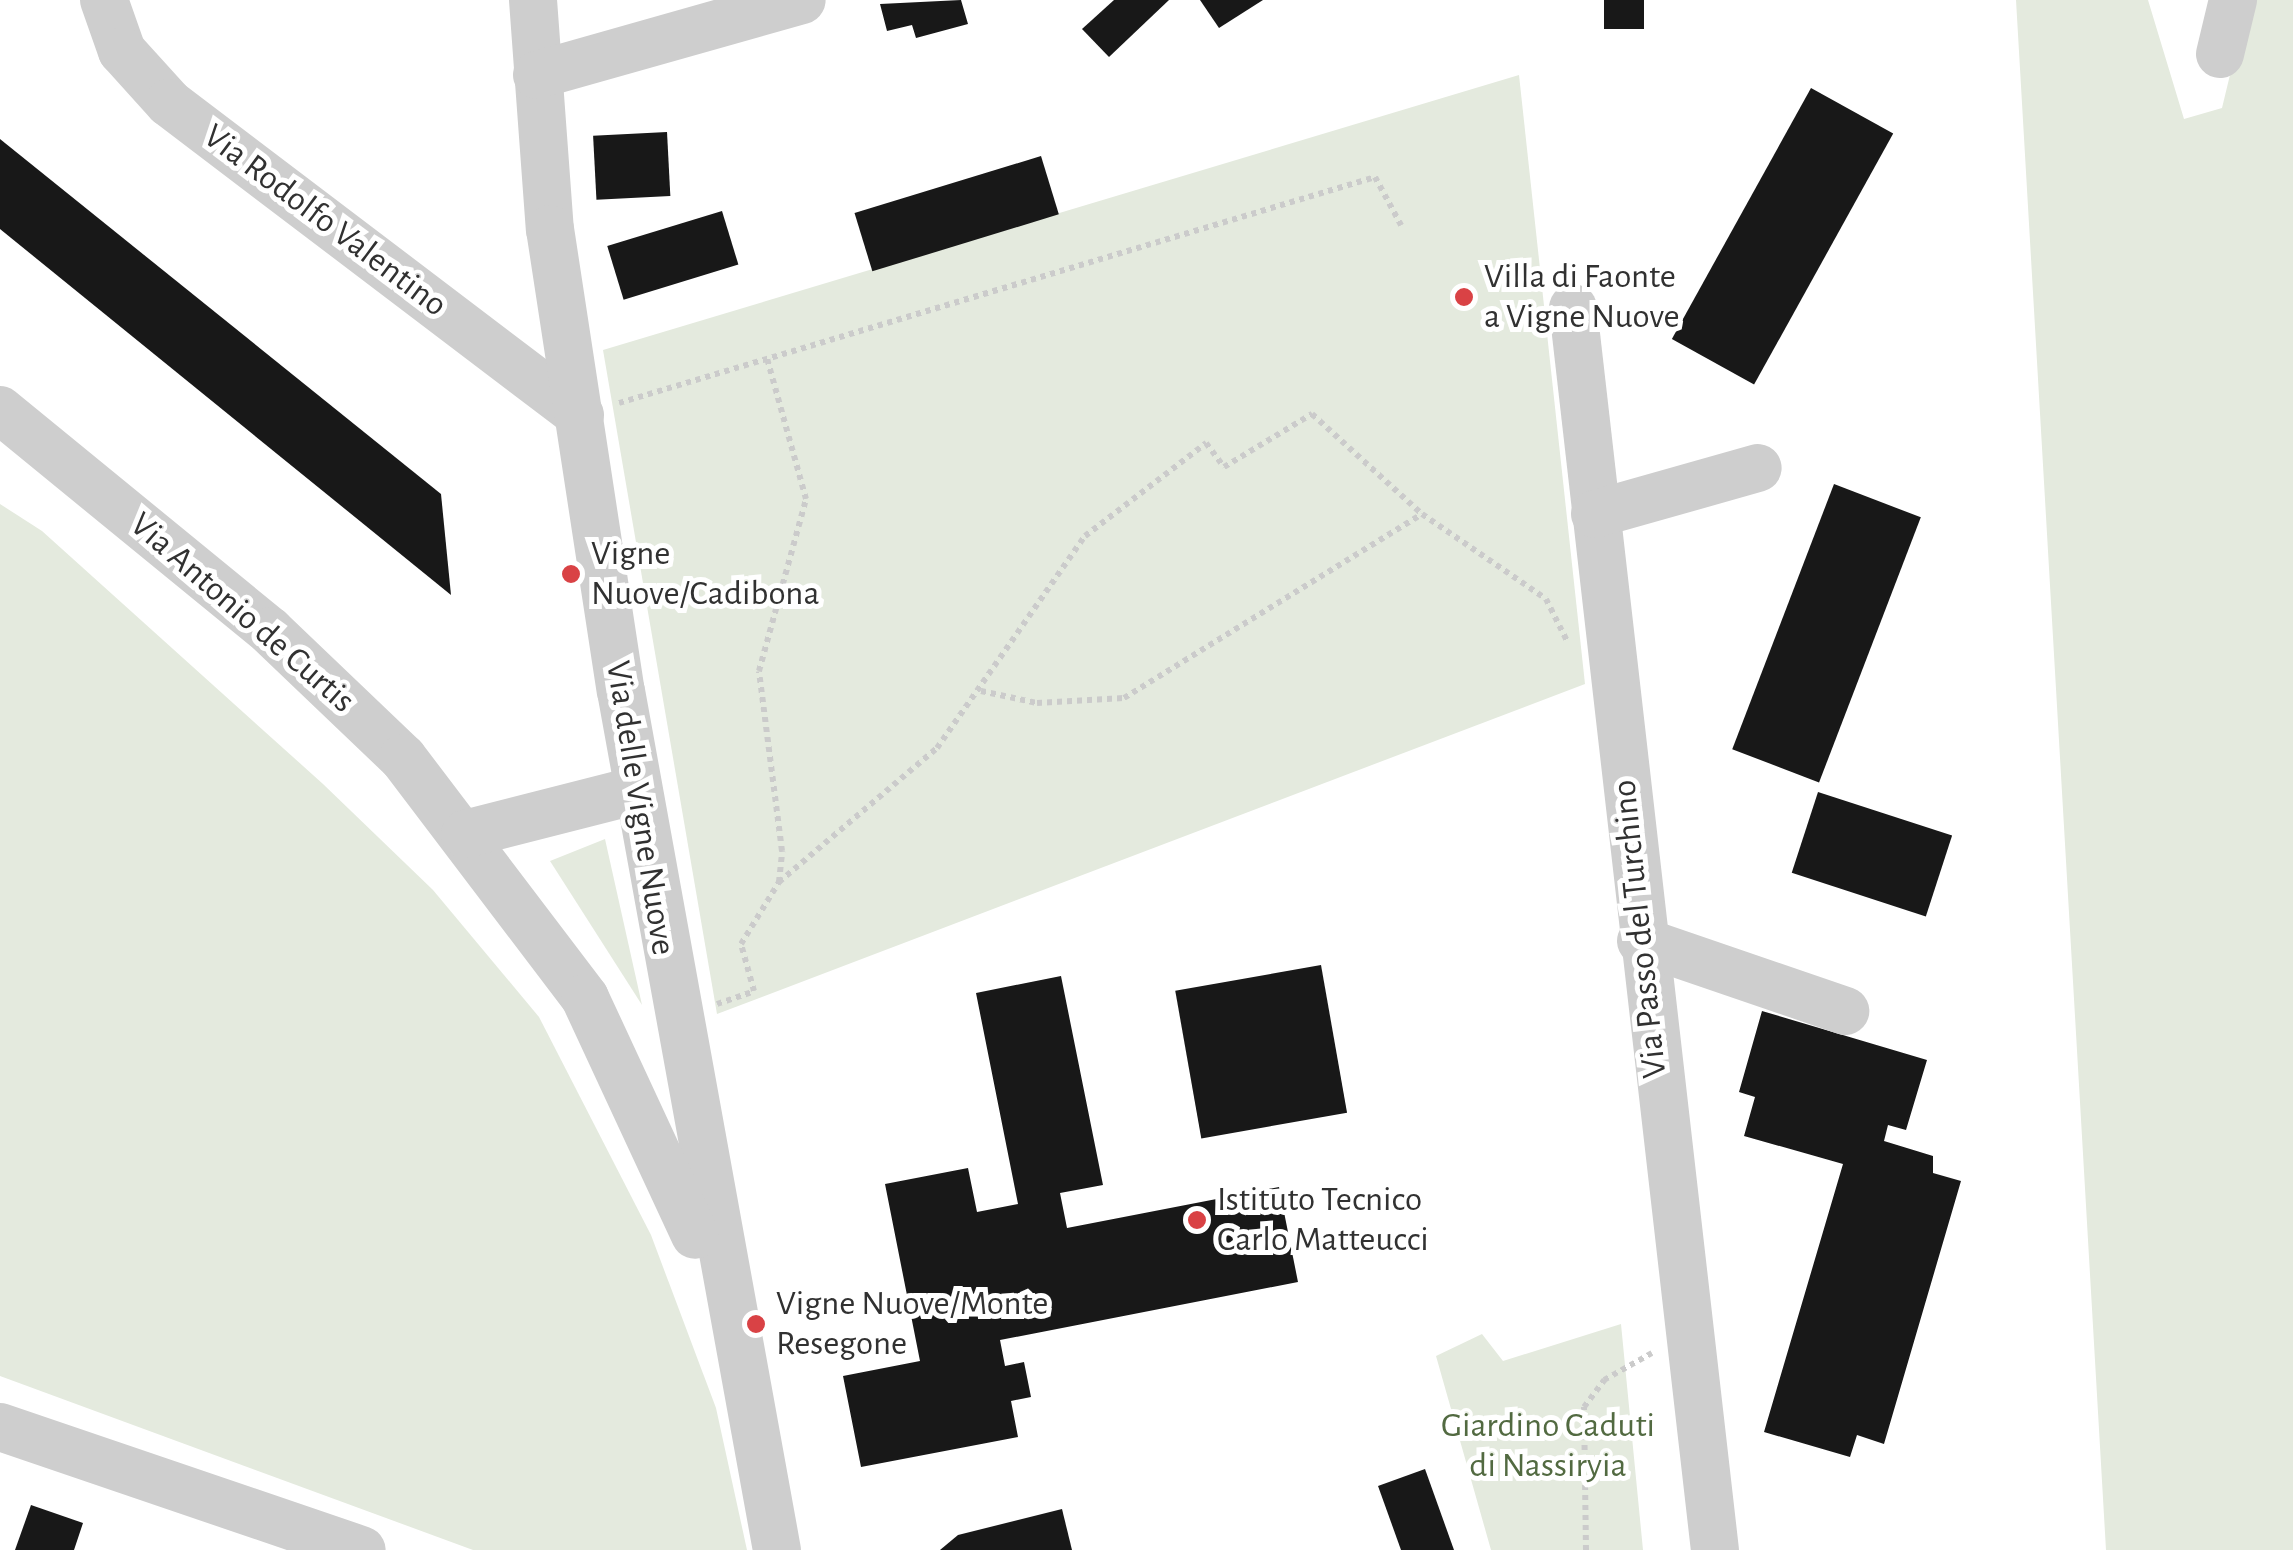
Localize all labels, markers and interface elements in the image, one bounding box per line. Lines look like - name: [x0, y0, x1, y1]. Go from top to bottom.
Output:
- street label: Via Rodolfo Valentino: [195, 116, 455, 326]
- place label: Villa di Faonte a Vigne Nuove: [1484, 256, 1680, 338]
- marker: Villa di Faonte a Vigne Nuove: [1453, 286, 1475, 308]
- street label: Via Antonio de Curtis: [121, 504, 363, 722]
- place label: Vigne Nuove/Cadibona: [591, 533, 820, 615]
- marker: Vigne Nuove/Cadibona: [560, 563, 582, 585]
- street label: Via delle Vigne Nuove: [596, 658, 684, 958]
- street label: Via Passo del Turchino: [1603, 778, 1677, 1080]
- place label: Istituto Tecnico Carlo Matteucci: [1217, 1179, 1429, 1261]
- marker: Istituto Tecnico Carlo Matteucci: [1186, 1209, 1208, 1231]
- place label: Vigne Nuove/Monte Resegone: [776, 1283, 1048, 1365]
- marker: Vigne Nuove/Monte Resegone: [745, 1313, 767, 1335]
- park label: Giardino Caduti di Nassiryia: [1441, 1405, 1655, 1487]

